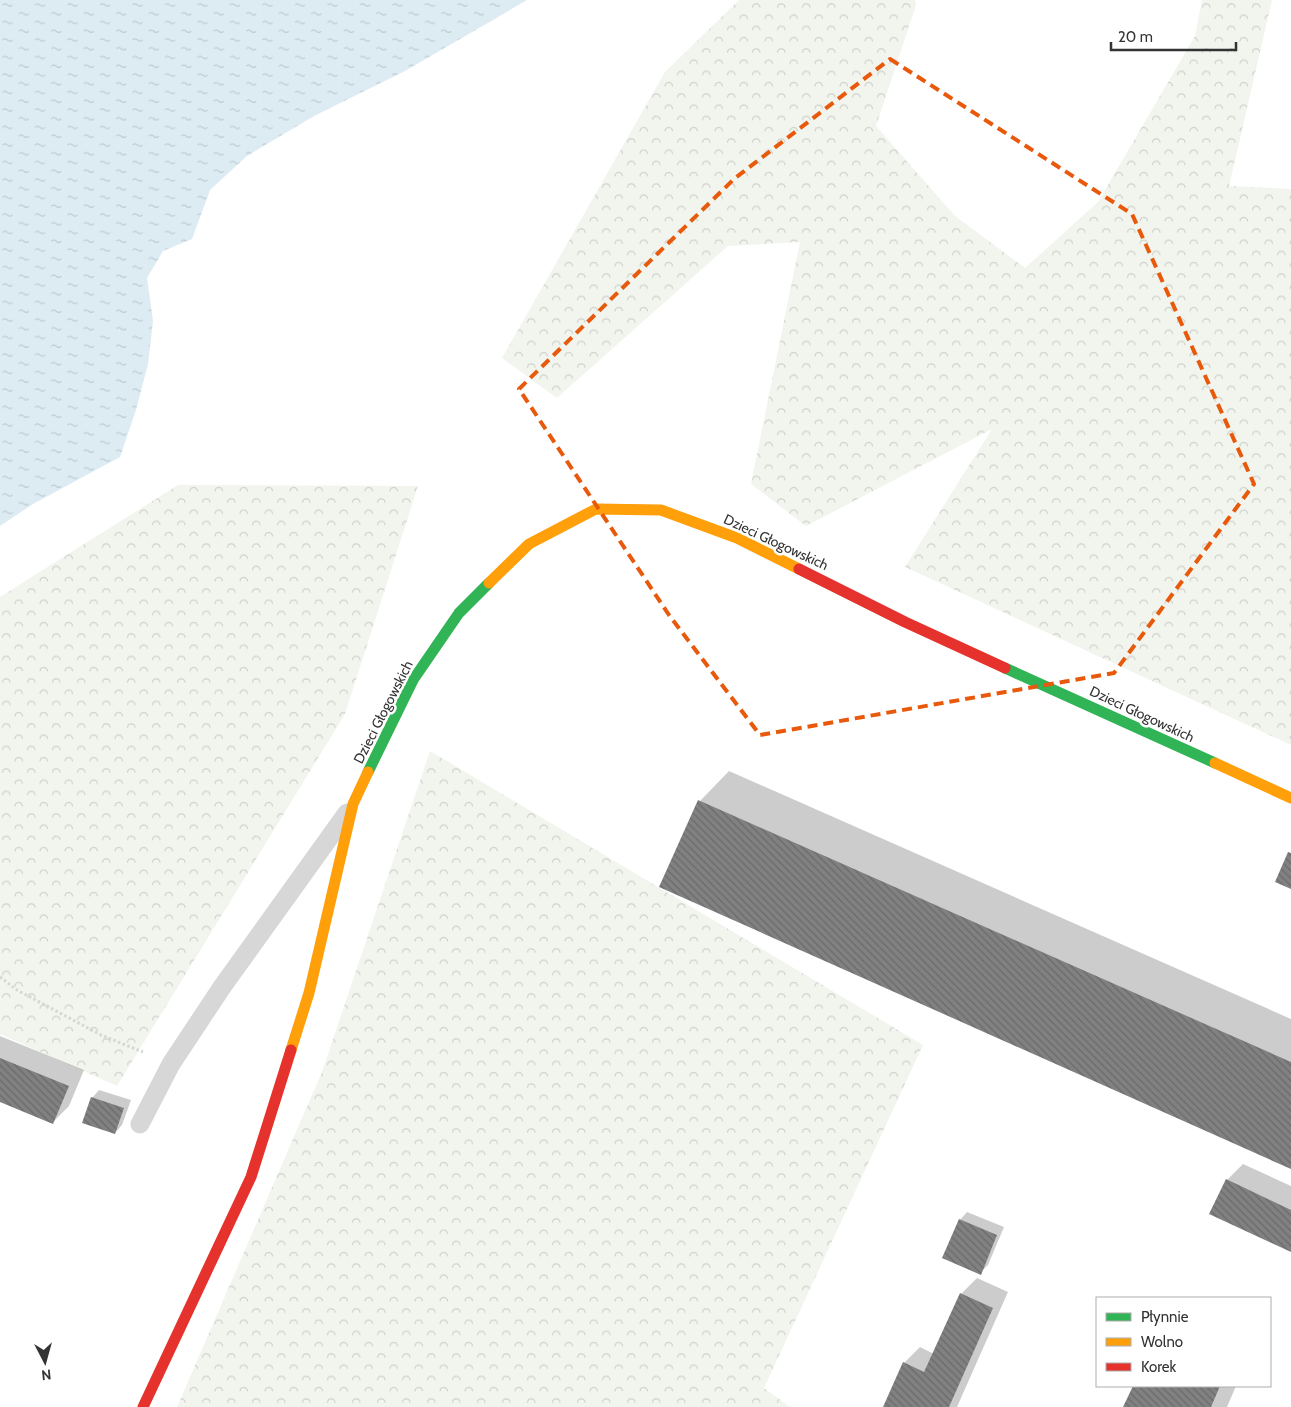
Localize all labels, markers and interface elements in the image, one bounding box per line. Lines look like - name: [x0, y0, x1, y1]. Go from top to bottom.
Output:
- scale bar: [1111, 20, 1236, 52]
- text: 20 m: [1118, 28, 1153, 46]
- street label: Dzieci Głogowskich: [721, 510, 831, 574]
- street label: Dzieci Głogowskich: [349, 657, 417, 767]
- street label: Dzieci Głogowskich: [1087, 682, 1197, 746]
- legend: [1096, 1297, 1271, 1387]
- text: Płynnie: [1141, 1308, 1189, 1326]
- text: Wolno: [1141, 1333, 1183, 1351]
- north arrow: [20, 1337, 70, 1387]
- text: Korek: [1141, 1358, 1176, 1376]
- text: N: [40, 1365, 52, 1384]

